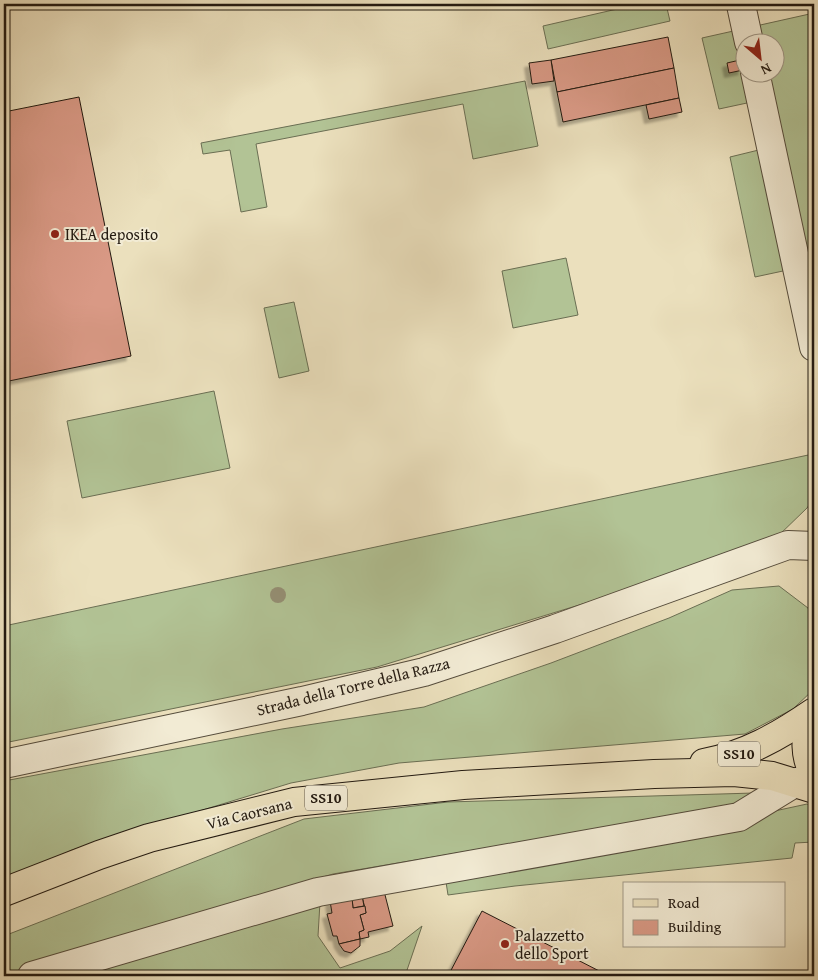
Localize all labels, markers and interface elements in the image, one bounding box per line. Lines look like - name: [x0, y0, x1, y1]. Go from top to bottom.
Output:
- north arrow: [736, 32, 786, 82]
- text: N: [757, 58, 775, 81]
- place label: IKEA deposito: [65, 222, 158, 246]
- marker: IKEA deposito: [49, 228, 61, 240]
- street label: Strada della Torre della Razza: [254, 650, 452, 722]
- road number: SS10: [718, 742, 760, 766]
- road number: SS10: [305, 786, 347, 810]
- street label: Via Caorsana: [204, 791, 295, 835]
- legend: [623, 882, 786, 948]
- text: Road: [668, 892, 699, 913]
- text: Building: [668, 916, 722, 937]
- place label: Palazzetto dello Sport: [515, 923, 589, 965]
- marker: Palazzetto dello Sport: [499, 938, 511, 950]

